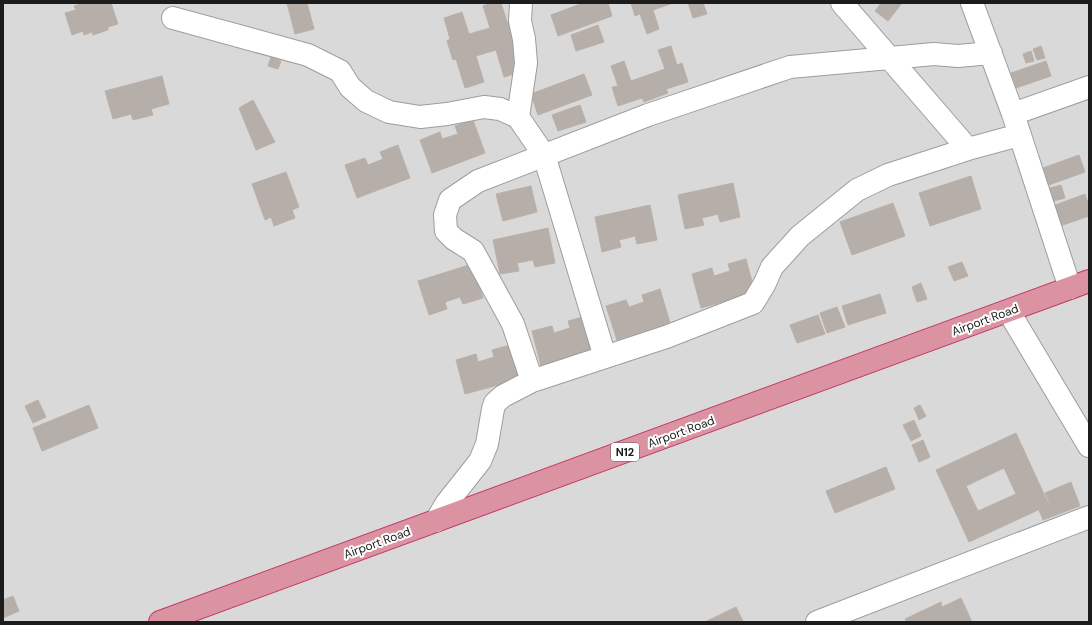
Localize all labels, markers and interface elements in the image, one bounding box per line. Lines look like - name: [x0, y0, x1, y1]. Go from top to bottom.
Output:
- street label: Airport Road: [949, 300, 1021, 340]
- street label: Airport Road: [645, 412, 717, 452]
- road number: N12: [611, 443, 639, 461]
- street label: Airport Road: [341, 523, 413, 563]

